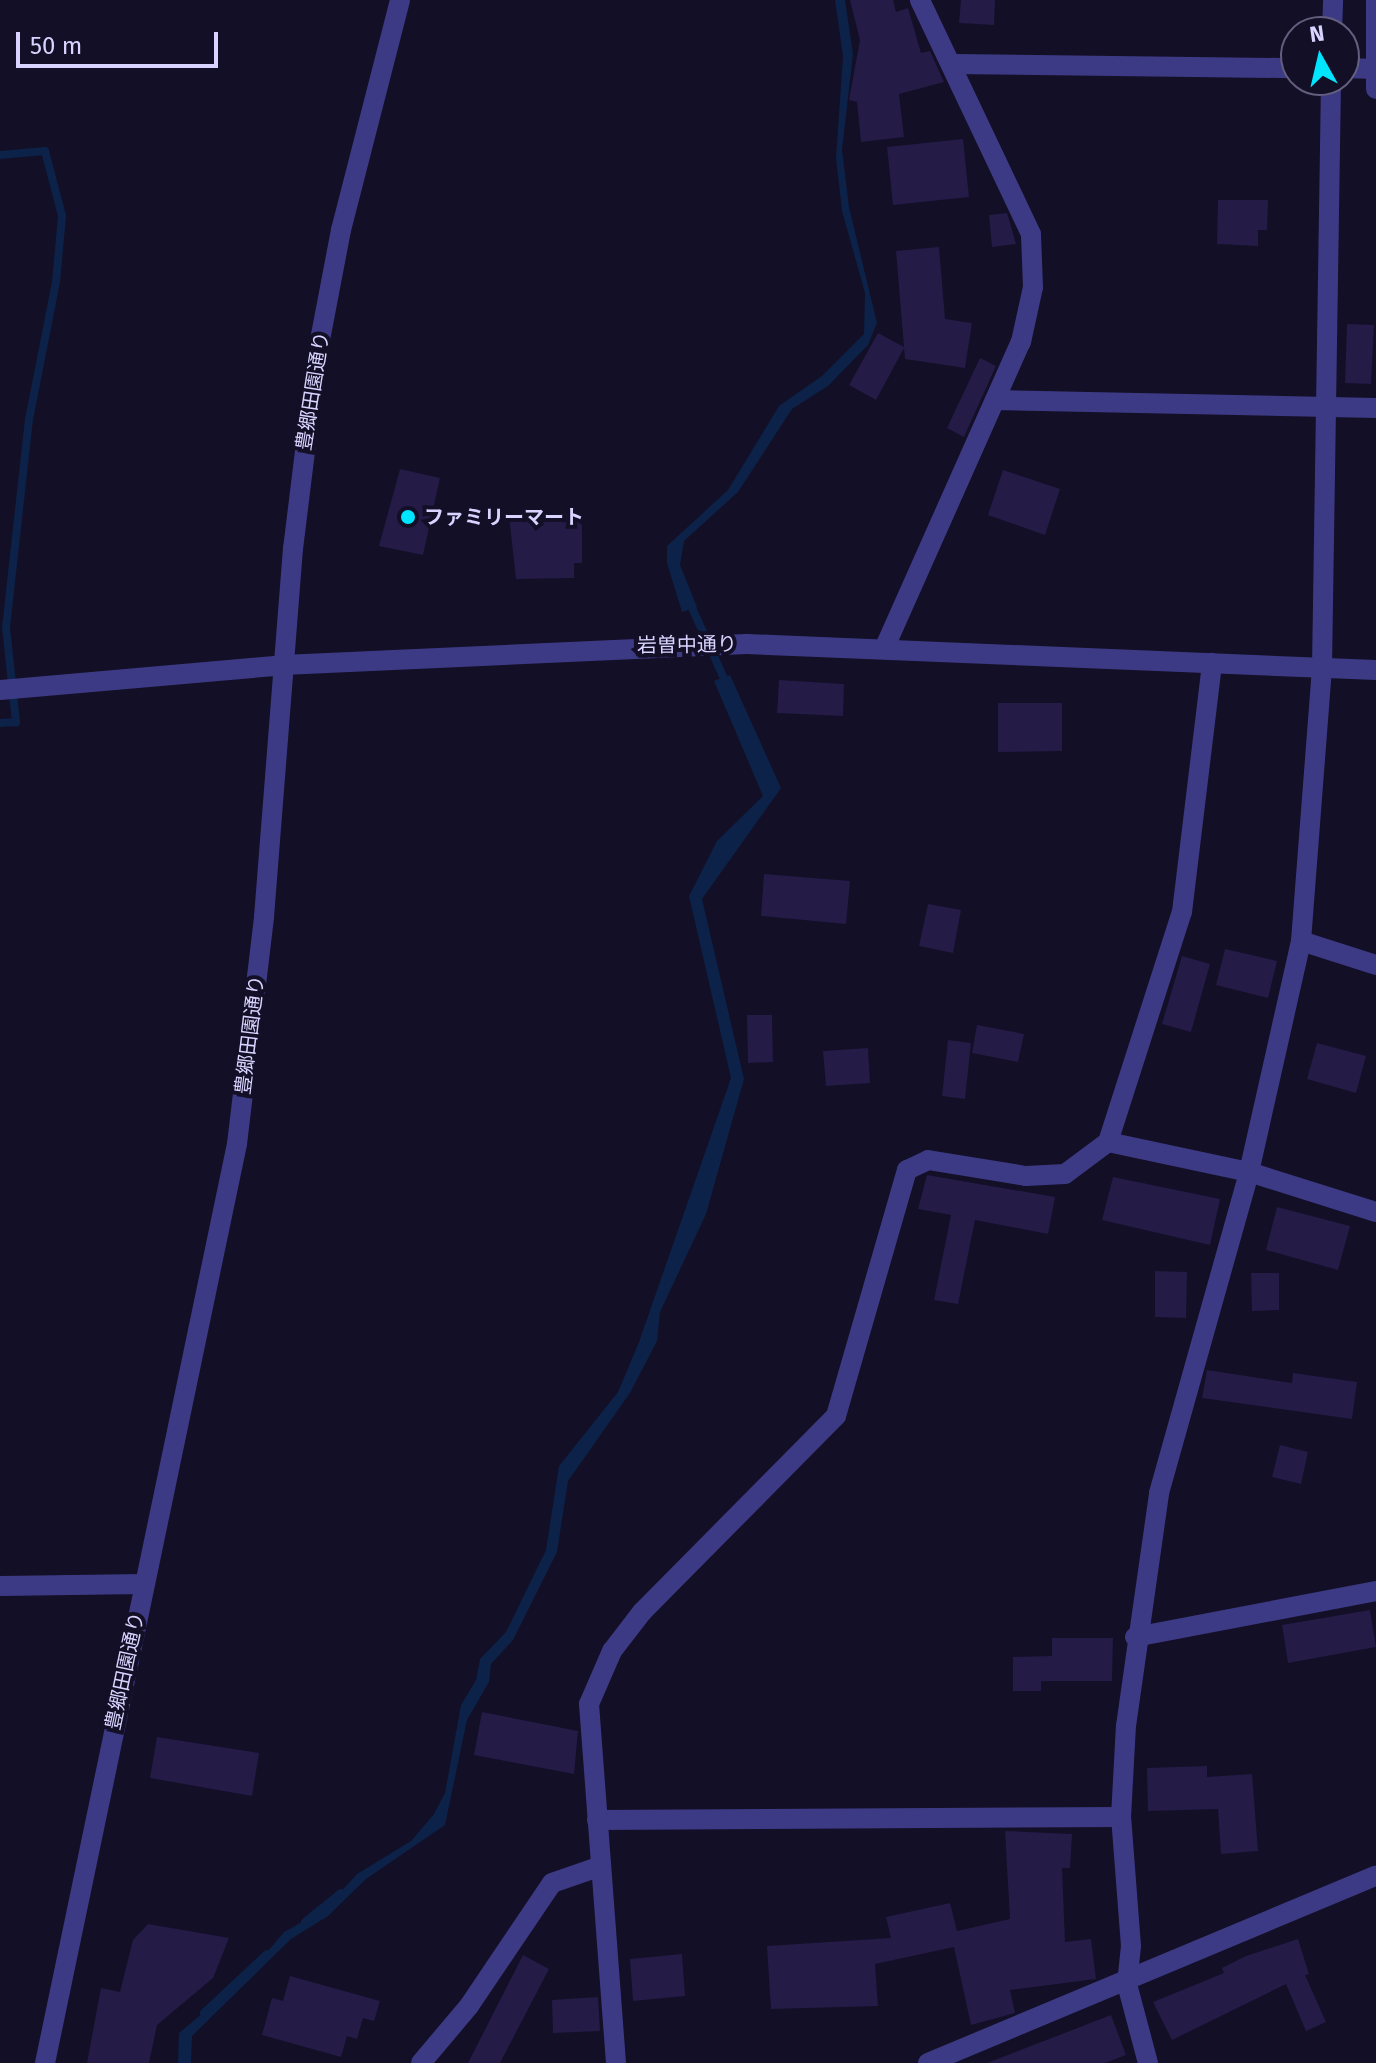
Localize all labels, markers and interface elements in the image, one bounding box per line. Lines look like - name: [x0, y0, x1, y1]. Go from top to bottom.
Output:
- scale bar: [20, 16, 222, 66]
- north arrow: [1280, 16, 1360, 96]
- text: N: [1308, 19, 1326, 48]
- text: 50 m: [30, 32, 82, 60]
- street label: 豊郷田園通り: [292, 330, 334, 452]
- place label: ファミリーマート: [424, 505, 584, 529]
- marker: ファミリーマート: [399, 508, 417, 526]
- street label: 岩曽中通り: [637, 632, 737, 658]
- street label: 豊郷田園通り: [231, 974, 269, 1096]
- street label: 豊郷田園通り: [101, 1610, 149, 1732]

